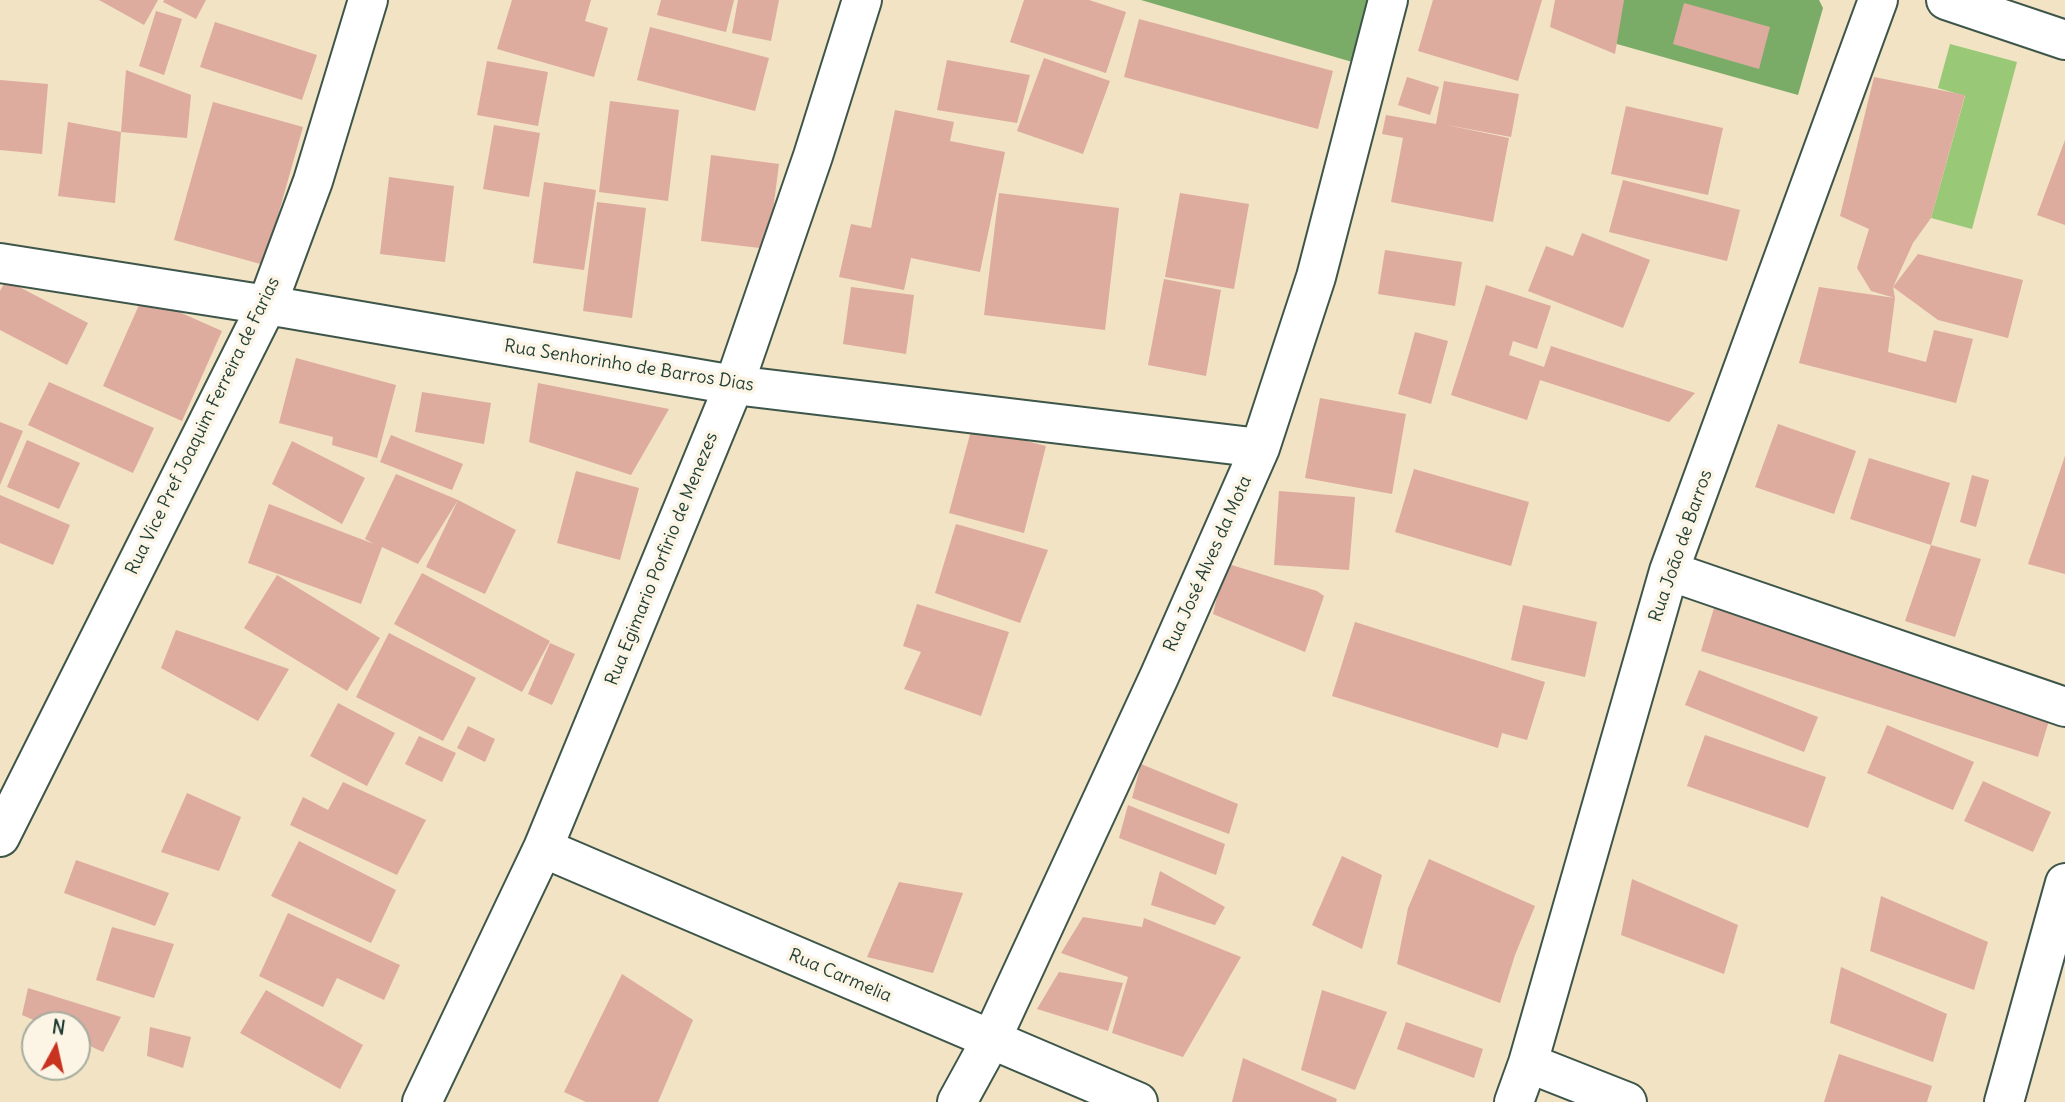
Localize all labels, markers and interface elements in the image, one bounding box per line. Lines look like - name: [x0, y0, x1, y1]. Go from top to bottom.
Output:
- street label: Rua Vice Pref Joaquim Ferreira de Farias: [121, 274, 285, 578]
- street label: Rua Senhorinho de Barros Dias: [503, 336, 755, 396]
- street label: Rua Egimario Porfirio de Menezes: [601, 429, 723, 689]
- street label: Rua João de Barros: [1645, 467, 1717, 625]
- street label: Rua José Alves da Mota: [1159, 473, 1257, 655]
- street label: Rua Carmelia: [785, 945, 895, 1007]
- north arrow: [21, 1011, 91, 1081]
- text: N: [50, 1014, 67, 1040]

